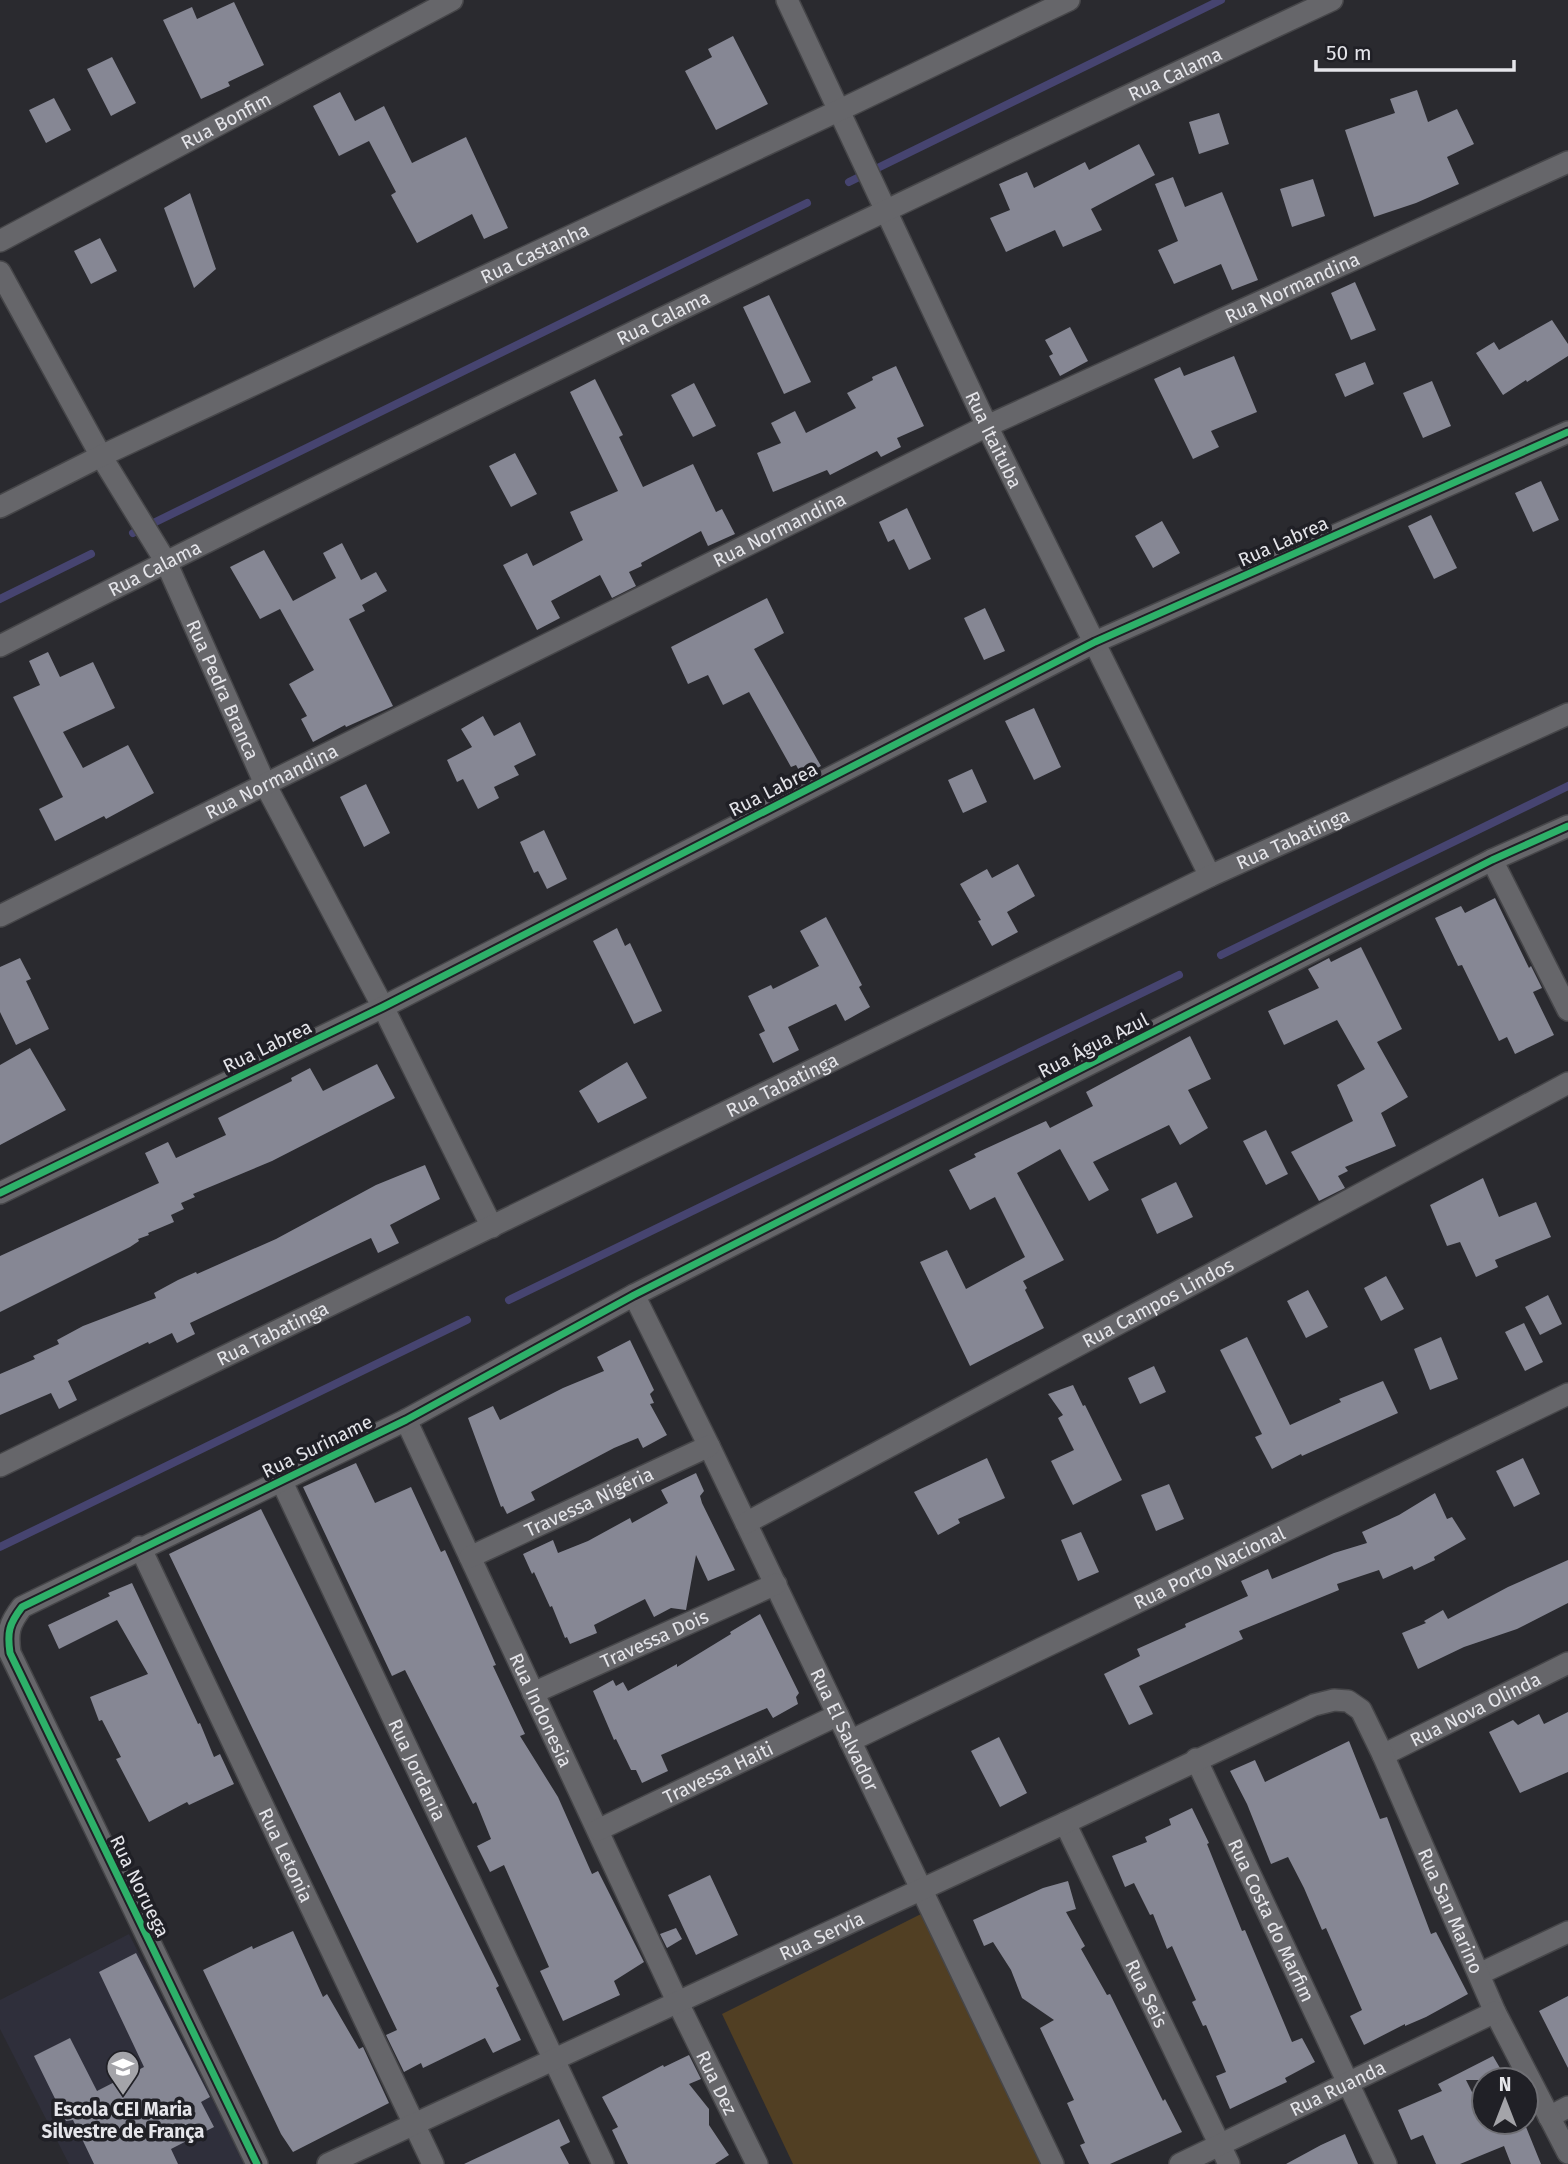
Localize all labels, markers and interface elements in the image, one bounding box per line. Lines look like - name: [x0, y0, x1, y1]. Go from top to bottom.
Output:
- scale bar: [1316, 28, 1514, 72]
- text: 50 m: [1326, 40, 1372, 66]
- street label: Rua Calama: [1125, 42, 1226, 106]
- street label: Rua Bonfim: [177, 88, 275, 154]
- street label: Rua Castanha: [477, 218, 593, 289]
- street label: Rua Normandina: [1221, 247, 1363, 328]
- street label: Rua Calama: [613, 286, 714, 350]
- street label: Rua Itaituba: [960, 388, 1027, 492]
- street label: Rua Normandina: [709, 487, 850, 572]
- street label: Rua Labrea: [1235, 511, 1332, 572]
- street label: Rua Calama: [104, 535, 205, 601]
- street label: Rua Pedra Branca: [181, 616, 264, 764]
- street label: Rua Normandina: [201, 739, 342, 824]
- street label: Rua Labrea: [725, 757, 821, 822]
- street label: Rua Tabatinga: [1233, 803, 1353, 875]
- street label: Rua Água Azul: [1034, 1008, 1153, 1083]
- street label: Rua Labrea: [219, 1015, 315, 1078]
- street label: Rua Tabatinga: [722, 1048, 842, 1122]
- street label: Rua Campos Lindos: [1078, 1253, 1238, 1353]
- street label: Rua Tabatinga: [213, 1297, 332, 1371]
- street label: Rua Suriname: [258, 1410, 376, 1483]
- street label: Travessa Nigéria: [521, 1462, 657, 1542]
- street label: Rua Porto Nacional: [1130, 1521, 1289, 1614]
- street label: Travessa Dois: [597, 1605, 712, 1673]
- street label: Rua Indonesia: [504, 1649, 577, 1771]
- street label: Rua El Salvador: [805, 1664, 884, 1796]
- street label: Rua Nova Olinda: [1406, 1667, 1545, 1752]
- street label: Rua Jordania: [383, 1715, 451, 1825]
- street label: Travessa Haiti: [659, 1737, 777, 1809]
- street label: Rua Letonia: [254, 1804, 318, 1906]
- street label: Rua Noruega: [105, 1831, 174, 1941]
- street label: Rua Costa do Marfim: [1223, 1835, 1319, 2006]
- street label: Rua San Marino: [1413, 1844, 1488, 1977]
- street label: Rua Servia: [776, 1906, 868, 1966]
- street label: Rua Seis: [1120, 1956, 1173, 2031]
- street label: Rua Dez: [691, 2047, 742, 2119]
- school or university icon: Escola CEI Maria Silvestre de França: [104, 2048, 142, 2097]
- street label: Rua Ruanda: [1286, 2056, 1390, 2121]
- north arrow: [1470, 2066, 1540, 2136]
- text: N: [1499, 2073, 1511, 2096]
- place label: Escola CEI Maria Silvestre de França: [42, 2098, 204, 2143]

